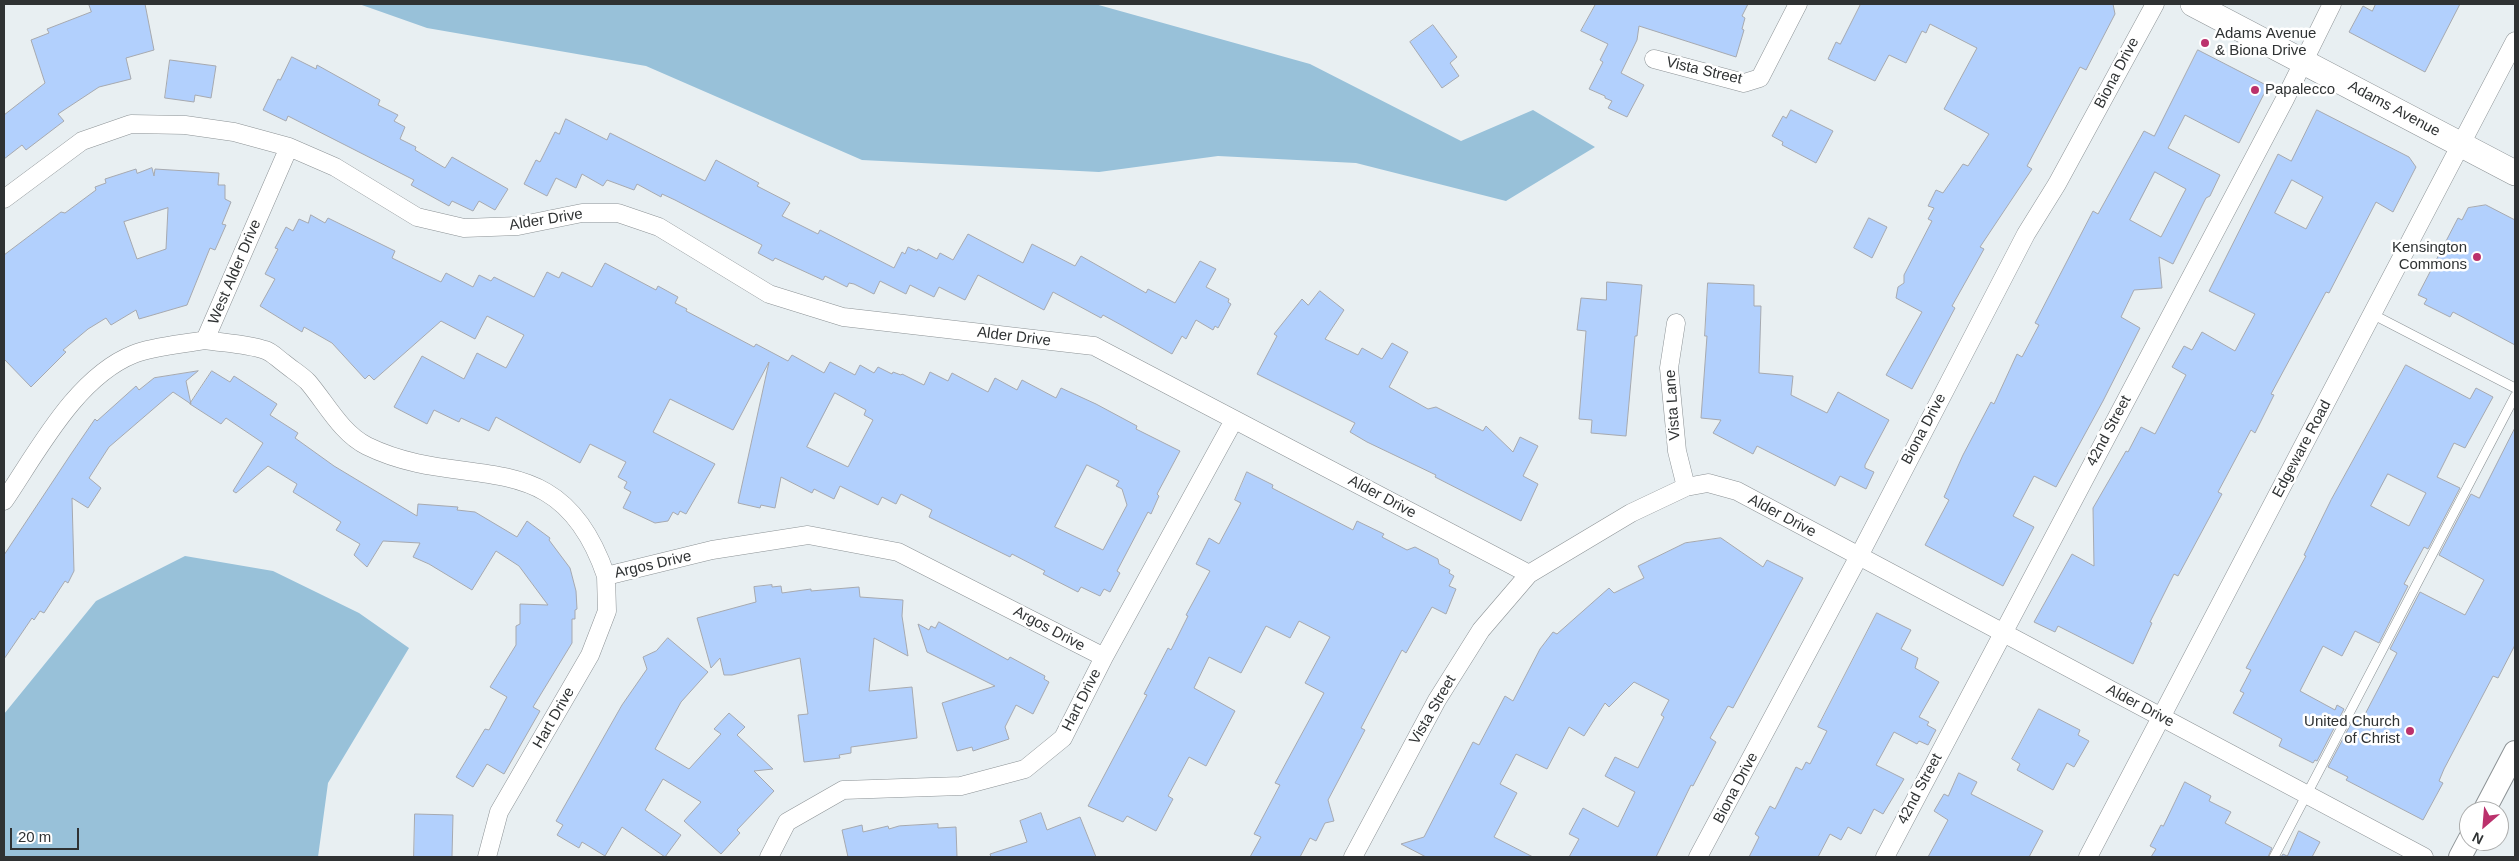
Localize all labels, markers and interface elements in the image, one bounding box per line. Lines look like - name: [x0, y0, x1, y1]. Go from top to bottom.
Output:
- place label: Adams Avenue & Biona Drive: [2215, 25, 2316, 60]
- street label: Biona Drive: [2091, 35, 2143, 111]
- marker: Adams Avenue & Biona Drive: [2199, 37, 2211, 49]
- street label: Vista Street: [1664, 54, 1744, 88]
- street label: Adams Avenue: [2345, 77, 2443, 141]
- place label: Papalecco: [2265, 81, 2335, 99]
- marker: Papalecco: [2249, 84, 2261, 96]
- street label: Alder Drive: [508, 205, 584, 235]
- street label: West Alder Drive: [205, 217, 265, 327]
- place label: Kensington Commons: [2392, 239, 2467, 274]
- marker: Kensington Commons: [2471, 251, 2483, 263]
- street label: Alder Drive: [976, 324, 1052, 350]
- street label: Vista Lane: [1662, 369, 1684, 441]
- street label: Biona Drive: [1898, 391, 1950, 467]
- street label: 42nd Street: [2083, 393, 2135, 469]
- street label: Edgeware Road: [2269, 397, 2335, 501]
- street label: Alder Drive: [1345, 472, 1419, 522]
- street label: Alder Drive: [1745, 491, 1819, 541]
- street label: Argos Drive: [613, 547, 693, 583]
- street label: Argos Drive: [1010, 603, 1088, 655]
- street label: Hart Drive: [1059, 666, 1105, 734]
- street label: Vista Street: [1406, 672, 1460, 748]
- street label: Alder Drive: [2103, 681, 2177, 731]
- street label: Hart Drive: [529, 684, 579, 752]
- place label: United Church of Christ: [2304, 713, 2400, 748]
- marker: United Church of Christ: [2404, 725, 2416, 737]
- street label: Biona Drive: [1710, 750, 1762, 826]
- street label: 42nd Street: [1894, 751, 1946, 827]
- north arrow: [2459, 801, 2509, 851]
- scale bar: [12, 818, 81, 850]
- text: 20 m: [18, 828, 51, 845]
- text: N: [2470, 829, 2486, 848]

